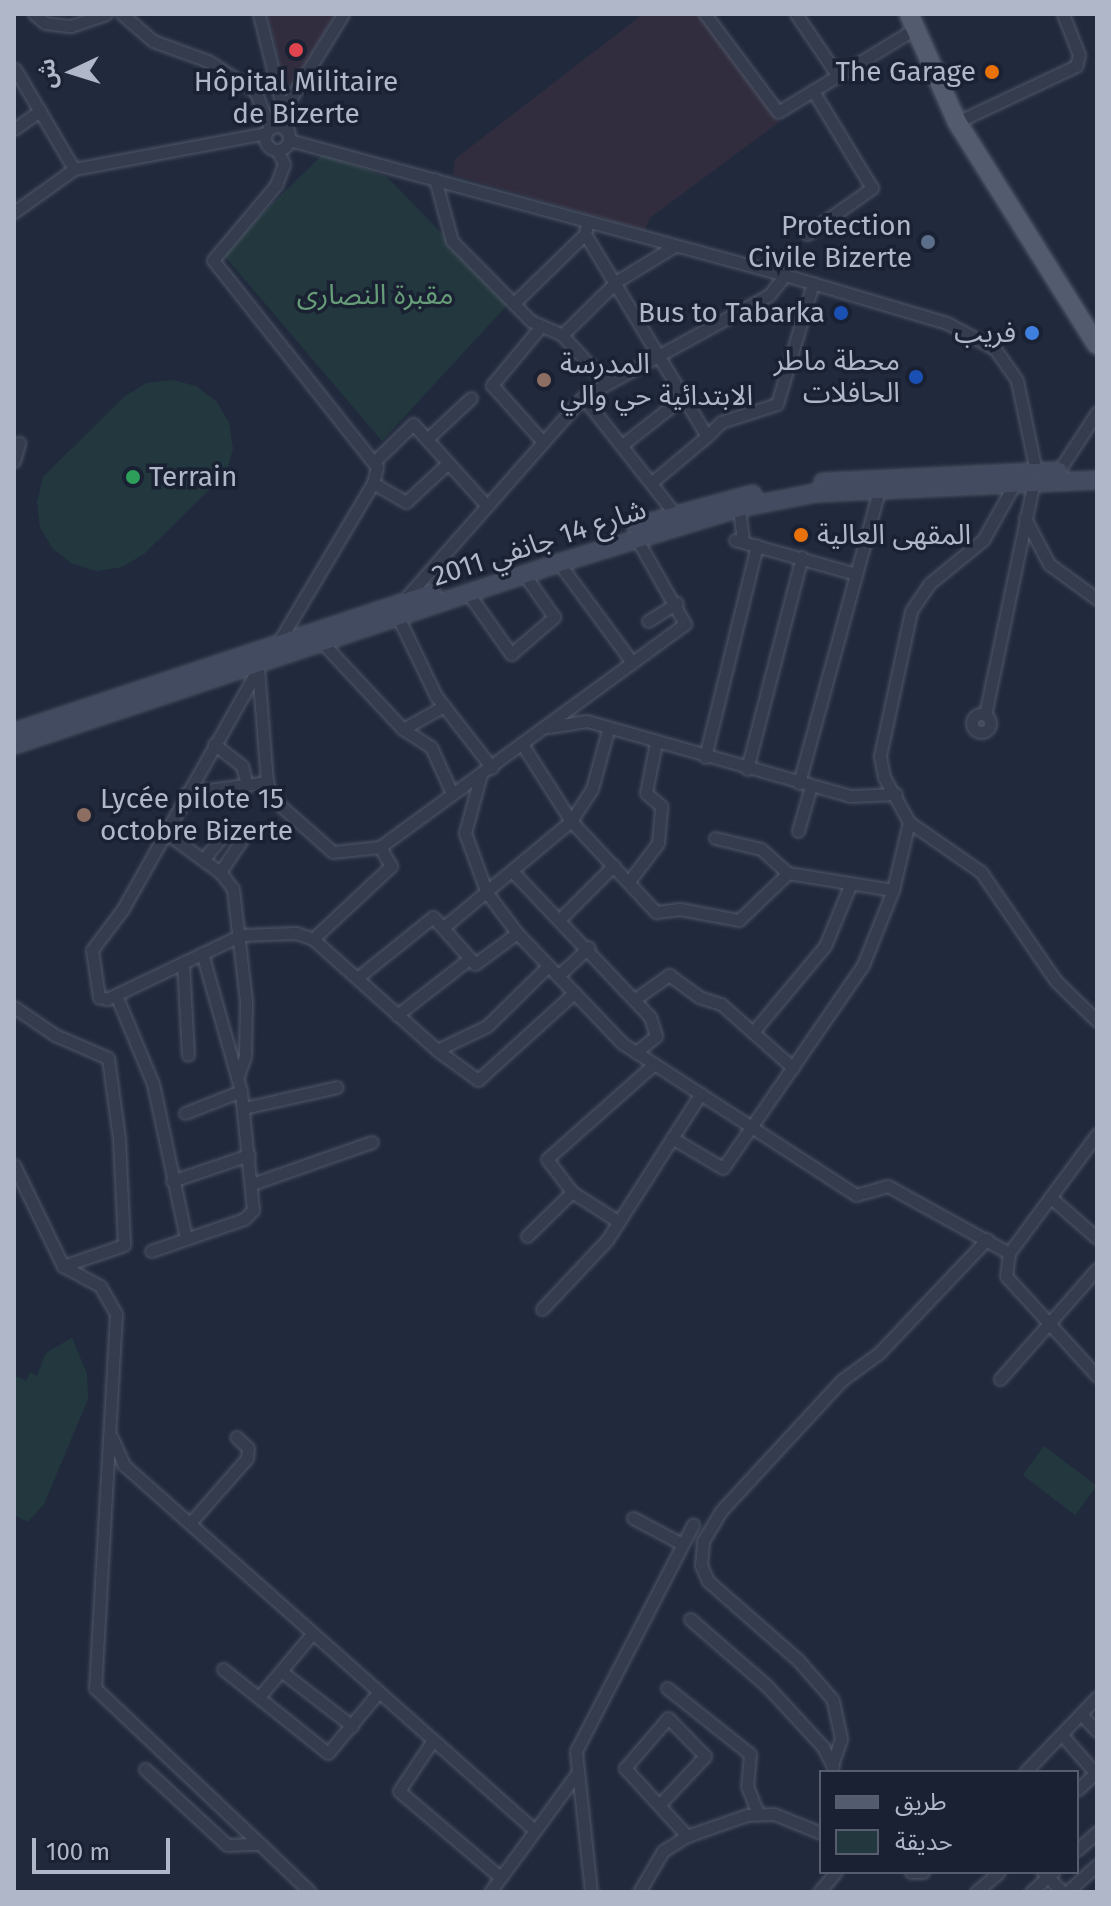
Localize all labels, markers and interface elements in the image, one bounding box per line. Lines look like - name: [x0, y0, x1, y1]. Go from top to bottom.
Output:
- north arrow: [32, 32, 112, 112]
- marker: Hôpital Militaire de Bizerte: [285, 39, 307, 61]
- place label: The Garage: [835, 55, 976, 89]
- text: ش: [33, 58, 62, 90]
- marker: The Garage: [983, 63, 1001, 81]
- place label: Hôpital Militaire de Bizerte: [194, 65, 398, 131]
- place label: Protection Civile Bizerte: [748, 209, 912, 275]
- marker: Protection Civile Bizerte: [919, 233, 937, 251]
- park label: مقبرة النصارى: [297, 278, 453, 312]
- place label: Bus to Tabarka: [638, 296, 825, 330]
- marker: Bus to Tabarka: [832, 304, 850, 322]
- place label: فريب: [954, 316, 1016, 350]
- marker: فريب: [1023, 324, 1041, 342]
- place label: محطة ماطر الحافلات: [774, 344, 900, 410]
- place label: المدرسة الابتدائية حي والي: [560, 347, 753, 413]
- marker: محطة ماطر الحافلات: [907, 368, 925, 386]
- marker: المدرسة الابتدائية حي والي: [535, 371, 553, 389]
- place label: Terrain: [149, 460, 237, 494]
- marker: Terrain: [124, 468, 142, 486]
- street label: شارع 14 جانفي 2011: [428, 493, 650, 593]
- place label: المقهى العالية: [817, 518, 971, 552]
- marker: المقهى العالية: [792, 526, 810, 544]
- place label: Lycée pilote 15 octobre Bizerte: [100, 782, 293, 848]
- marker: Lycée pilote 15 octobre Bizerte: [75, 806, 93, 824]
- legend: [819, 1770, 1079, 1874]
- text: طريق: [895, 1788, 947, 1816]
- scale bar: [36, 1822, 174, 1872]
- text: حديقة: [895, 1828, 953, 1856]
- text: 100 m: [46, 1838, 110, 1866]

